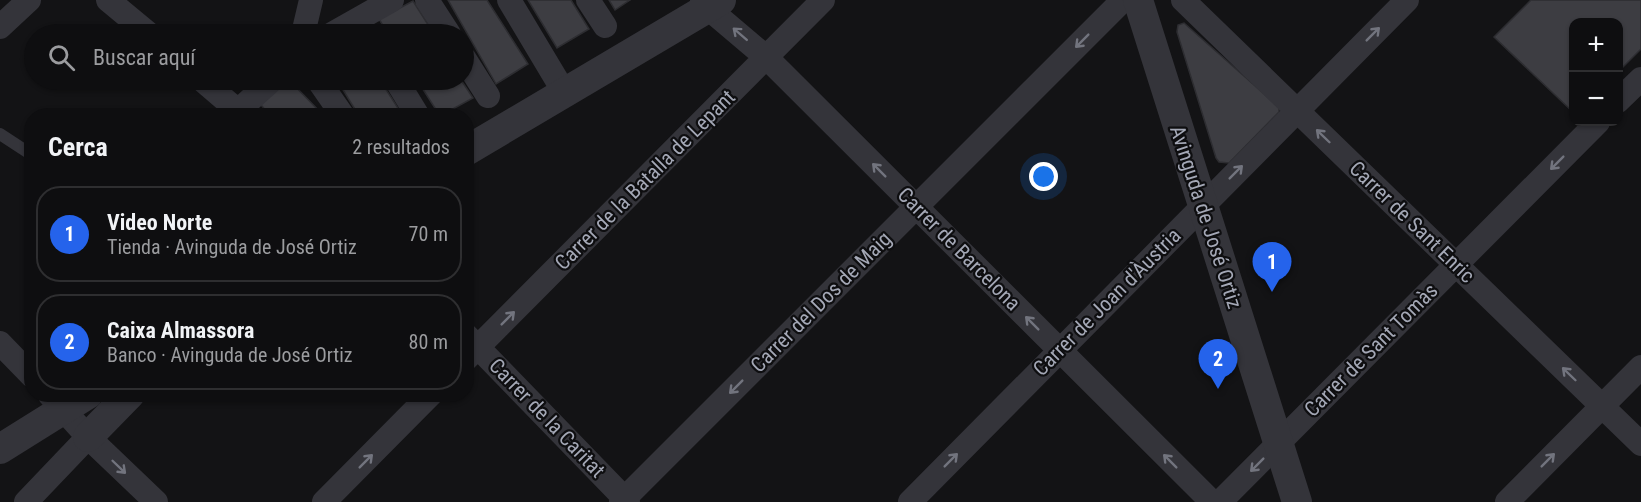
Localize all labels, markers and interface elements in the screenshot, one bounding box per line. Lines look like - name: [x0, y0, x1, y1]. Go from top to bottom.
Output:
- map controls: [1569, 18, 1623, 126]
- button: +: [1569, 18, 1623, 72]
- search box: [24, 24, 474, 90]
- one-way arrow: [1366, 26, 1380, 41]
- one-way arrow: [732, 28, 748, 42]
- one-way arrow: [1075, 34, 1089, 49]
- icon: search: [45, 41, 78, 74]
- text: Buscar aquí: [93, 45, 196, 70]
- button: −: [1569, 72, 1623, 126]
- street label: Carrer de la Batalla de Lepant: [550, 85, 740, 275]
- street label: Avinguda de José Ortiz: [1165, 122, 1247, 312]
- one-way arrow: [1316, 129, 1331, 143]
- text: Cerca: [48, 132, 108, 162]
- text: 2 resultados: [352, 135, 450, 159]
- street label: Carrer de Sant Enric: [1345, 156, 1479, 288]
- one-way arrow: [1550, 156, 1565, 170]
- your location: [1029, 162, 1058, 191]
- one-way arrow: [872, 163, 887, 178]
- one-way arrow: [1228, 165, 1243, 180]
- street label: Carrer de Barcelona: [893, 183, 1025, 315]
- text: Video Norte: [107, 210, 212, 235]
- text: 1: [64, 222, 75, 246]
- text: 70 m: [409, 222, 448, 246]
- street label: Carrer de Joan d'Àustria: [1028, 223, 1186, 381]
- street label: Carrer del Dos de Maig: [746, 227, 896, 377]
- text: Tienda · Avinguda de José Ortiz: [107, 235, 357, 259]
- pin: 1: [1252, 242, 1292, 292]
- street label: Carrer de Sant Tomàs: [1299, 278, 1443, 422]
- one-way arrow: [500, 310, 515, 325]
- one-way arrow: [1025, 315, 1040, 330]
- text: Caixa Almassora: [107, 318, 254, 343]
- text: 2: [64, 330, 75, 354]
- text: 80 m: [409, 330, 448, 354]
- pin: 2: [1198, 340, 1238, 389]
- text: Banco · Avinguda de José Ortiz: [107, 343, 353, 367]
- street label: Carrer de la Caritat: [484, 354, 610, 482]
- one-way arrow: [1561, 366, 1576, 381]
- one-way arrow: [729, 379, 743, 394]
- one-way arrow: [358, 453, 373, 468]
- one-way arrow: [943, 453, 958, 468]
- one-way arrow: [1163, 453, 1178, 468]
- one-way arrow: [1541, 453, 1556, 468]
- one-way arrow: [1250, 458, 1264, 473]
- one-way arrow: [111, 459, 126, 474]

